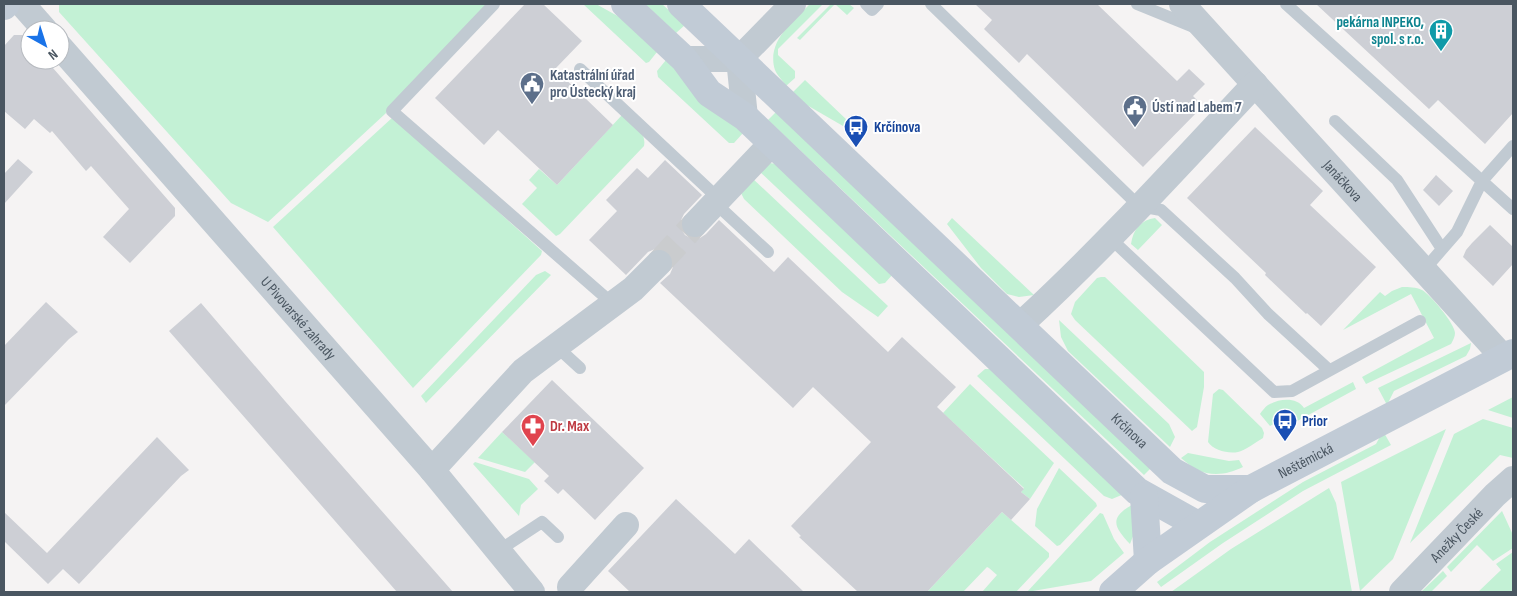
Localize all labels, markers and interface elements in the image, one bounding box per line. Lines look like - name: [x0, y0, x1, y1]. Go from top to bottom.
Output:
- place label: pekárna INPEKO, spol. s r.o.: [1336, 13, 1424, 49]
- building icon: pekárna INPEKO, spol. s r.o.: [1428, 18, 1454, 52]
- north arrow: [20, 20, 70, 70]
- text: N: [45, 46, 61, 64]
- place label: Katastrální úřad pro Ústecký kraj: [550, 66, 636, 102]
- public building icon: Katastrální úřad pro Ústecký kraj: [519, 71, 545, 105]
- public building icon: Ústí nad Labem 7: [1122, 94, 1148, 128]
- place label: Ústí nad Labem 7: [1152, 98, 1242, 117]
- bus stop icon: Krčínova: [843, 114, 869, 148]
- place label: Krčínova: [874, 118, 920, 137]
- street label: Janáčkova: [1318, 155, 1367, 206]
- street label: U Pivovarské zahrady: [257, 272, 340, 364]
- bus stop icon: Prior: [1272, 408, 1298, 442]
- street label: Krčínova: [1107, 409, 1152, 453]
- place label: Prior: [1302, 412, 1328, 431]
- pharmacy icon: Dr. Max: [520, 413, 546, 447]
- place label: Dr. Max: [550, 417, 590, 436]
- street label: Neštěmická: [1275, 438, 1337, 483]
- street label: Anežky České: [1425, 504, 1487, 567]

